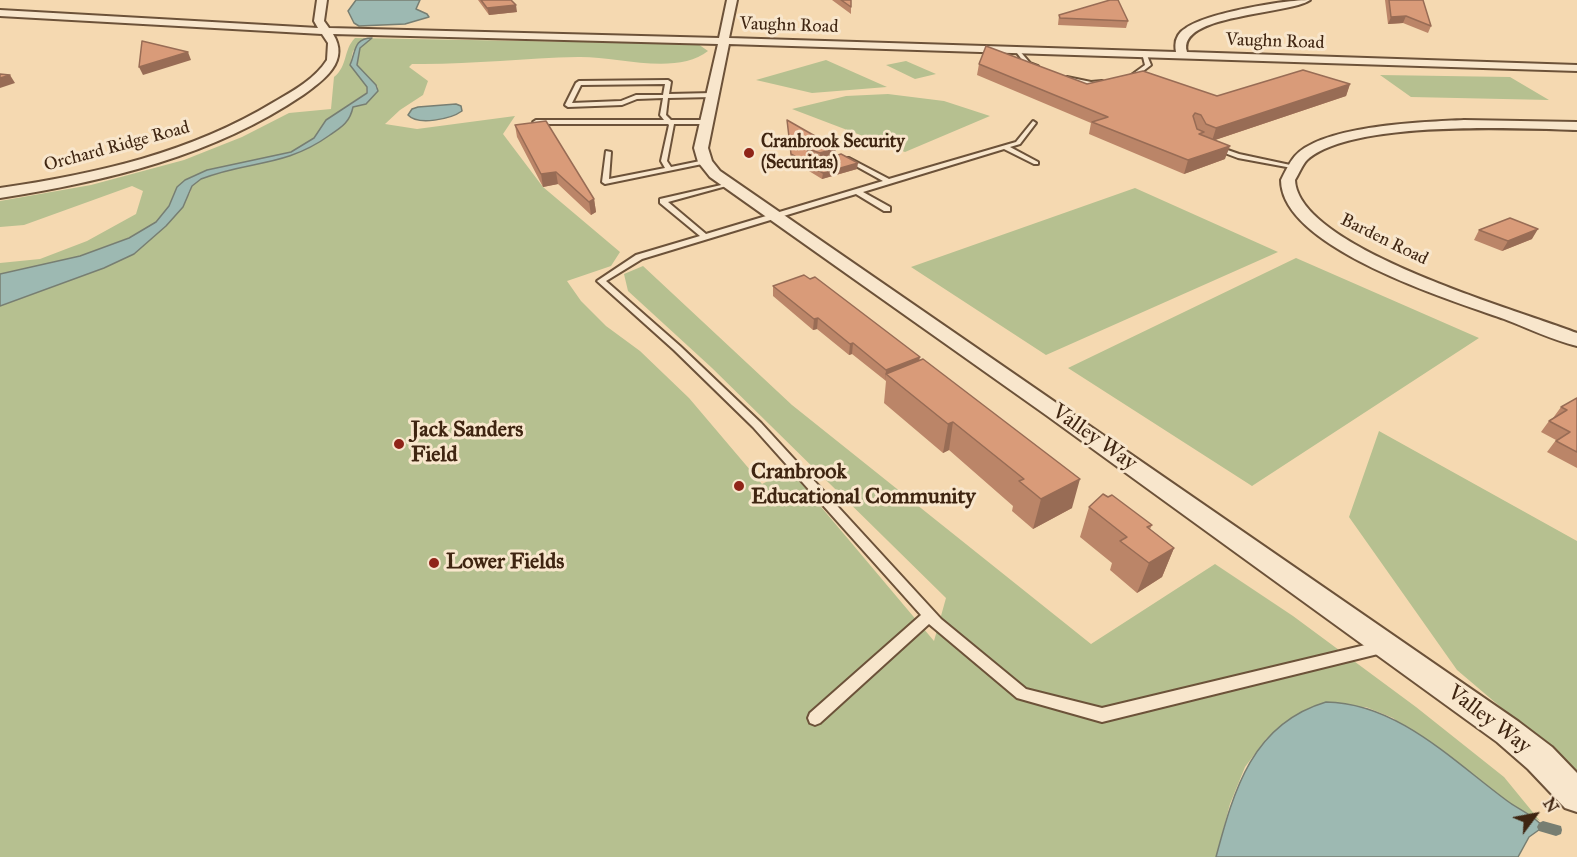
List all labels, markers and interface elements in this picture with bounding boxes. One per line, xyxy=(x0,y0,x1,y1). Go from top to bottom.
street label: Vaughn Road xyxy=(739,13,839,39)
street label: Vaughn Road xyxy=(1225,29,1325,55)
street label: Orchard Ridge Road xyxy=(42,117,192,177)
place label: Cranbrook Security (Securitas) xyxy=(761,132,905,174)
marker: Cranbrook Security (Securitas) xyxy=(742,146,756,160)
street label: Barden Road xyxy=(1337,210,1431,270)
street label: Valley Way xyxy=(1046,399,1142,477)
place label: Jack Sanders Field xyxy=(411,418,523,470)
marker: Jack Sanders Field xyxy=(392,437,406,451)
place label: Cranbrook Educational Community xyxy=(751,460,976,512)
marker: Cranbrook Educational Community xyxy=(732,479,746,493)
place label: Lower Fields xyxy=(446,550,564,576)
marker: Lower Fields xyxy=(427,556,441,570)
street label: Valley Way xyxy=(1442,680,1536,760)
north arrow xyxy=(1505,785,1565,845)
text: N xyxy=(1539,794,1562,816)

